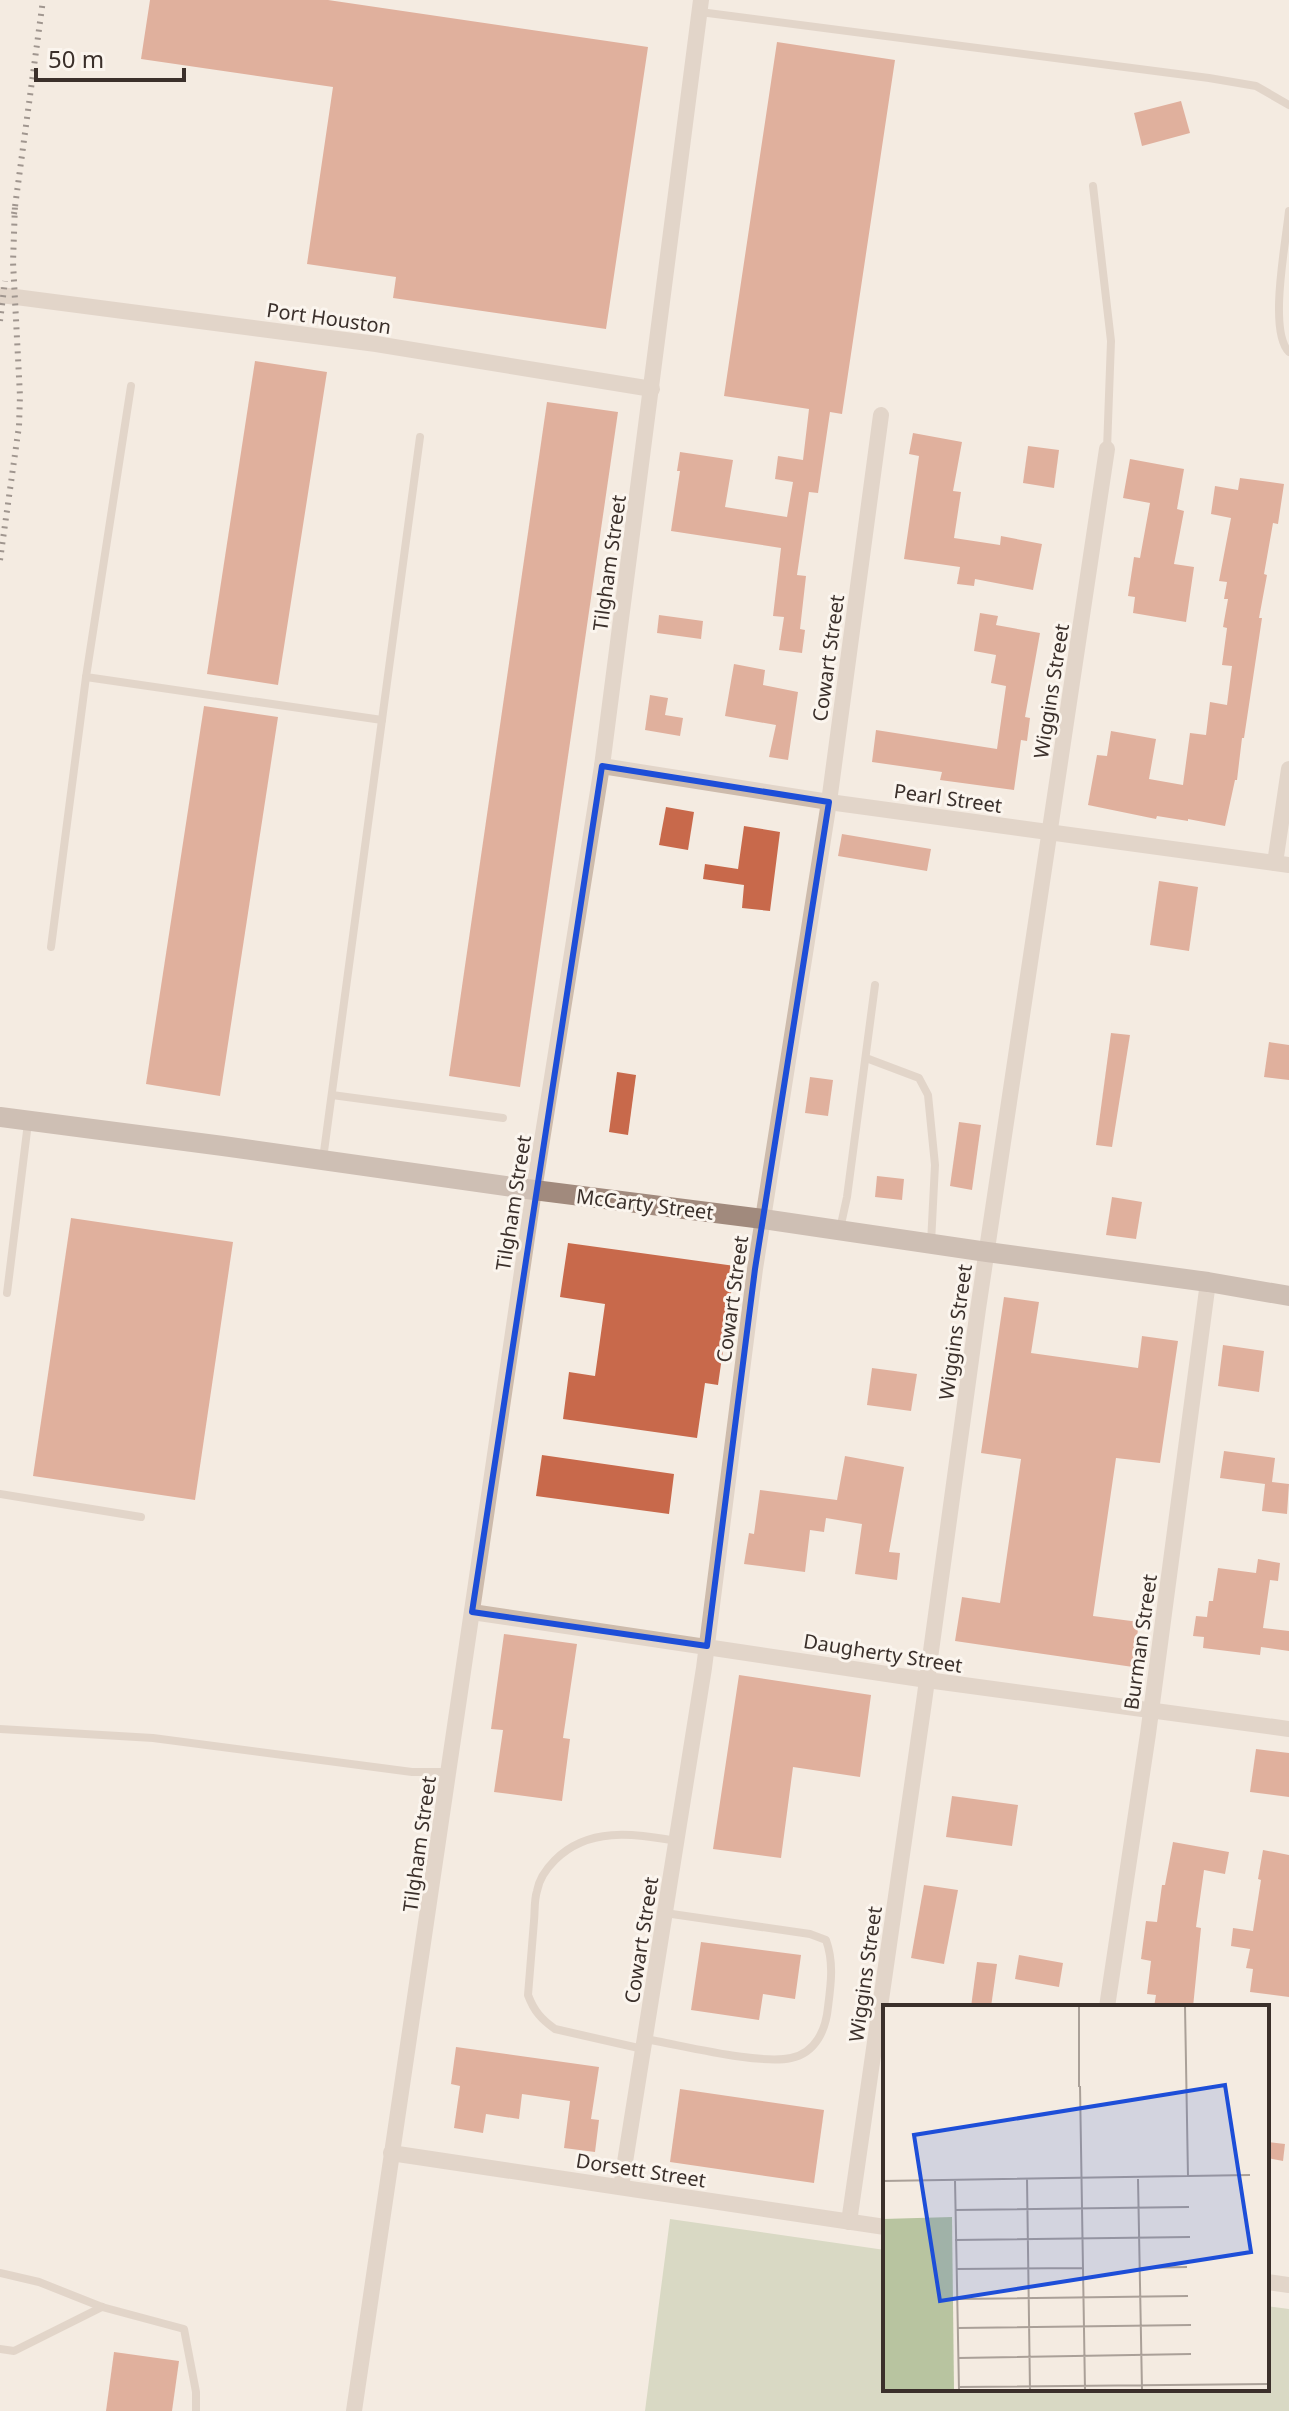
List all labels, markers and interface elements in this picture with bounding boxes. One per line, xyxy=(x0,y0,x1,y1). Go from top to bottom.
scale bar xyxy=(36,32,184,82)
text: 50 m xyxy=(48,42,104,75)
street label: Port Houston xyxy=(265,296,393,340)
street label: Tilgham Street xyxy=(586,493,632,633)
street label: Cowart Street xyxy=(806,593,850,723)
street label: Wiggins Street xyxy=(1027,621,1075,761)
street label: Pearl Street xyxy=(892,777,1004,819)
street label: Tilgham Street xyxy=(489,1133,537,1273)
street label: McCarty Street xyxy=(575,1182,715,1226)
street label: Cowart Street xyxy=(710,1234,754,1364)
street label: Wiggins Street xyxy=(932,1263,978,1401)
street label: Burman Street xyxy=(1117,1572,1163,1712)
street label: Daugherty Street xyxy=(801,1627,965,1679)
street label: Tilgham Street xyxy=(396,1774,442,1914)
street label: Cowart Street xyxy=(618,1875,664,2005)
street label: Wiggins Street xyxy=(842,1905,888,2043)
inset map xyxy=(883,2005,1269,2391)
street label: Dorsett Street xyxy=(574,2146,708,2194)

